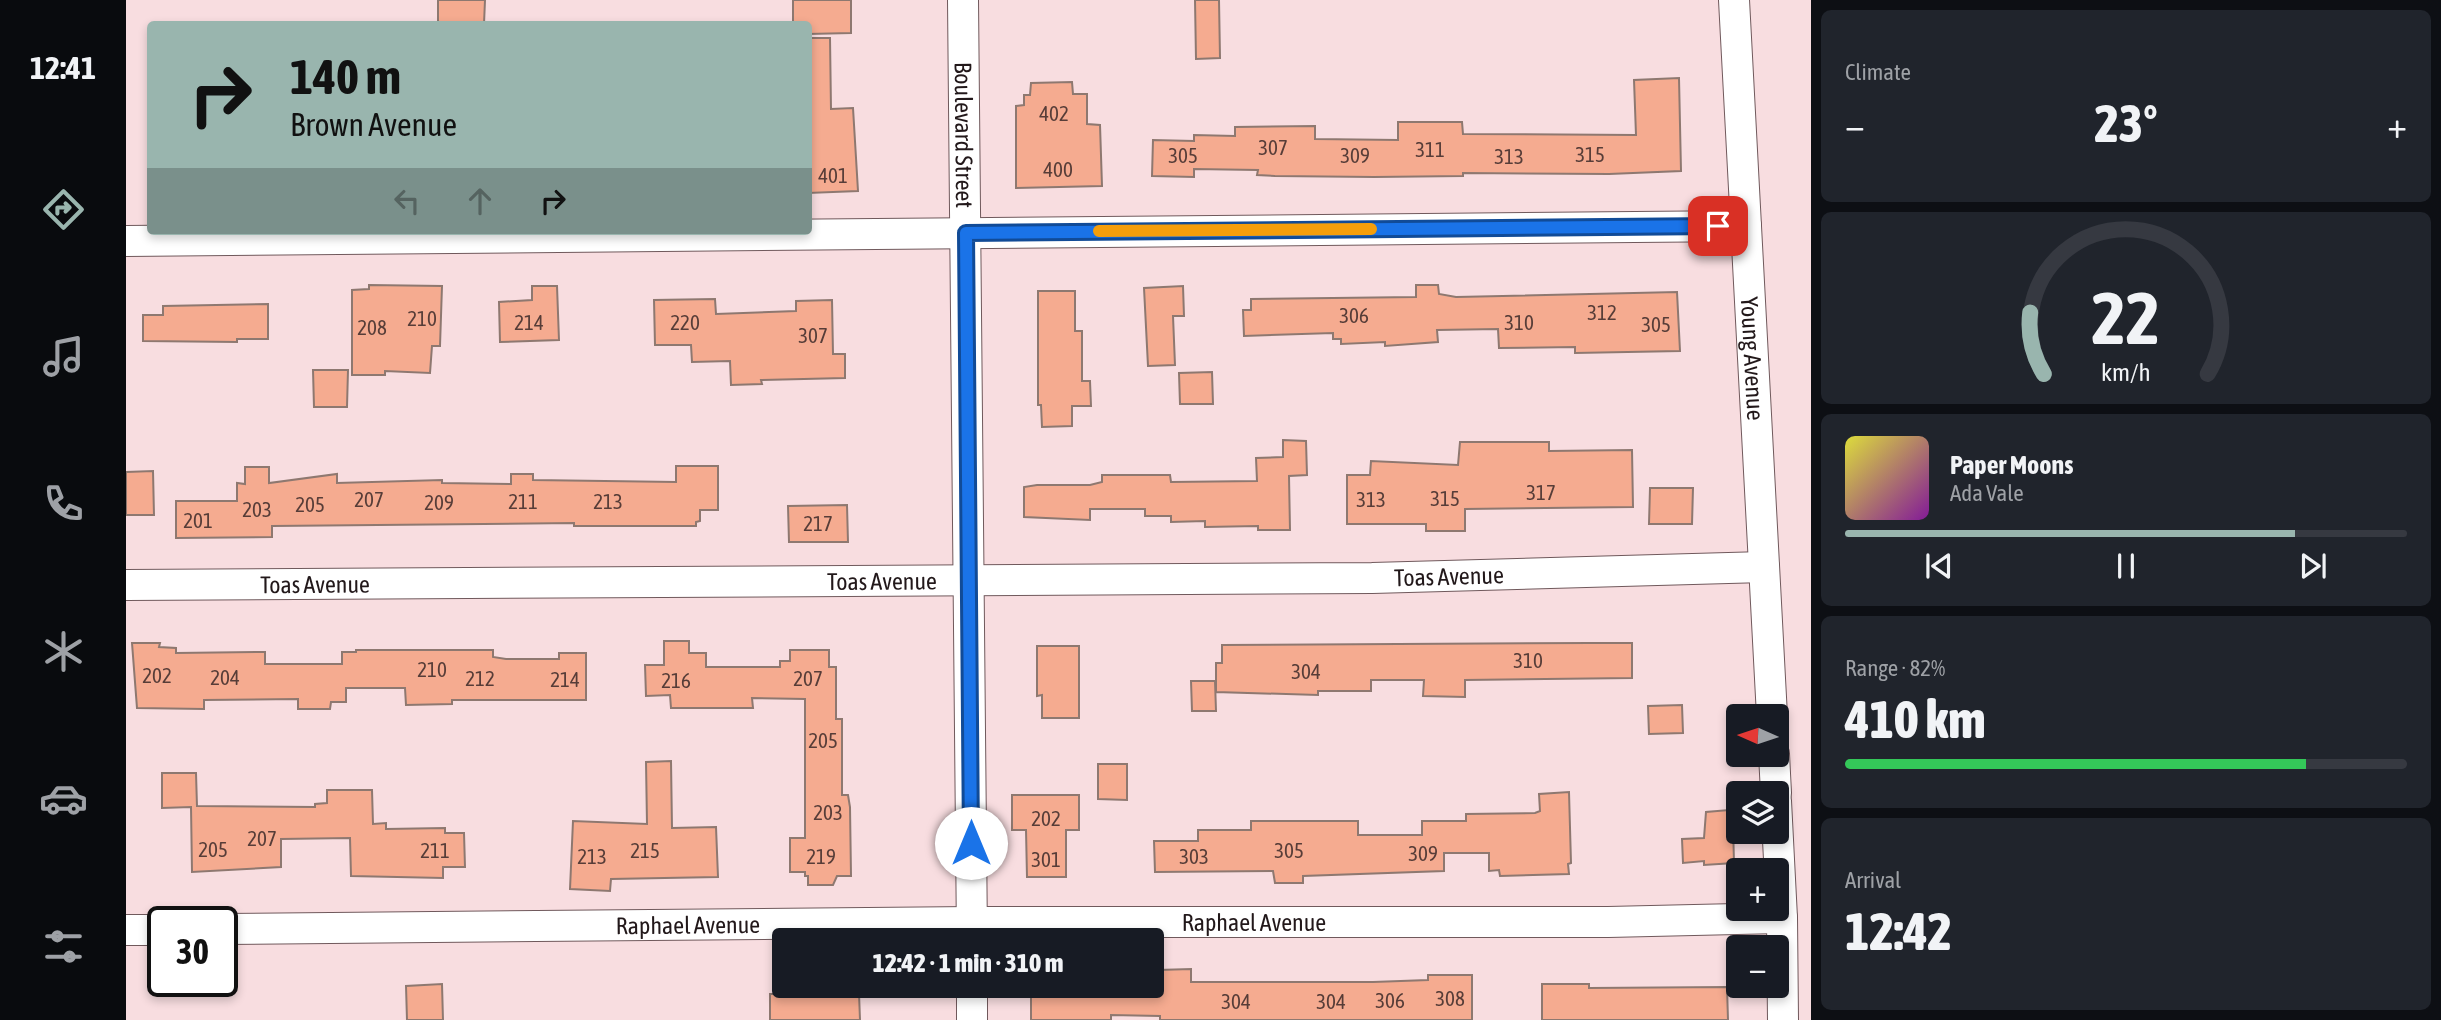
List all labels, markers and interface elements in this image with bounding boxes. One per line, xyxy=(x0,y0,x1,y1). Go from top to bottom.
text: 140 m xyxy=(290,48,401,104)
text: 12:41 xyxy=(30,49,96,86)
icon: right xyxy=(175,49,266,140)
text: Climate xyxy=(1845,59,1911,85)
street label: Boulevard Street xyxy=(950,62,978,208)
text: 23° xyxy=(2094,93,2158,153)
house number: 402 xyxy=(1039,101,1069,125)
text: − xyxy=(1845,103,1865,146)
text: + xyxy=(2387,103,2407,146)
text: Brown Avenue xyxy=(290,106,457,143)
house number: 307 xyxy=(1258,135,1288,159)
house number: 311 xyxy=(1415,137,1445,161)
house number: 315 xyxy=(1575,142,1605,166)
house number: 305 xyxy=(1168,143,1198,167)
house number: 309 xyxy=(1340,143,1370,167)
house number: 313 xyxy=(1494,144,1524,168)
house number: 400 xyxy=(1043,157,1073,181)
house number: 401 xyxy=(818,163,848,187)
icon: left xyxy=(388,182,426,220)
icon: ahead xyxy=(461,182,499,220)
icon: right xyxy=(534,182,572,220)
icon: directions xyxy=(39,185,88,234)
pin xyxy=(1688,196,1748,256)
icon: arrive xyxy=(1699,207,1737,245)
text: 22 xyxy=(2092,276,2160,359)
street label: Young Avenue xyxy=(1736,296,1770,421)
house number: 312 xyxy=(1587,300,1617,324)
house number: 306 xyxy=(1339,303,1369,327)
house number: 210 xyxy=(407,306,437,330)
house number: 214 xyxy=(514,310,544,334)
house number: 220 xyxy=(670,310,700,334)
house number: 310 xyxy=(1504,310,1534,334)
house number: 305 xyxy=(1641,312,1671,336)
house number: 208 xyxy=(357,315,387,339)
house number: 307 xyxy=(798,323,828,347)
icon: music xyxy=(39,332,88,381)
text: km/h xyxy=(2101,358,2151,386)
text: Paper Moons xyxy=(1950,450,2073,480)
icon: phone xyxy=(39,479,88,528)
house number: 317 xyxy=(1526,480,1556,504)
text: Ada Vale xyxy=(1950,480,2024,506)
house number: 315 xyxy=(1430,486,1460,510)
house number: 207 xyxy=(354,487,384,511)
house number: 313 xyxy=(1356,487,1386,511)
house number: 211 xyxy=(508,489,538,513)
house number: 213 xyxy=(593,489,623,513)
house number: 209 xyxy=(424,490,454,514)
house number: 205 xyxy=(295,492,325,516)
house number: 203 xyxy=(242,497,272,521)
house number: 201 xyxy=(183,508,213,532)
house number: 217 xyxy=(803,511,833,535)
icon: previous xyxy=(1920,547,1958,585)
icon: pause xyxy=(2107,547,2145,585)
icon: next xyxy=(2294,547,2332,585)
street label: Toas Avenue xyxy=(1394,561,1504,591)
street label: Toas Avenue xyxy=(827,567,937,595)
street label: Toas Avenue xyxy=(260,570,370,598)
icon: climate xyxy=(39,627,88,676)
house number: 310 xyxy=(1513,648,1543,672)
text: Range · 82% xyxy=(1845,655,1945,681)
house number: 210 xyxy=(417,657,447,681)
house number: 304 xyxy=(1291,659,1321,683)
house number: 202 xyxy=(142,663,172,687)
house number: 204 xyxy=(210,665,240,689)
house number: 212 xyxy=(465,666,495,690)
house number: 207 xyxy=(793,666,823,690)
house number: 214 xyxy=(550,667,580,691)
house number: 216 xyxy=(661,668,691,692)
text: 410 km xyxy=(1845,689,1986,749)
north arrow xyxy=(1726,704,1788,766)
map controls xyxy=(1726,704,1789,998)
house number: 205 xyxy=(808,728,838,752)
icon: car xyxy=(39,774,88,823)
button: layers xyxy=(1726,781,1789,844)
house number: 203 xyxy=(813,800,843,824)
position arrow xyxy=(934,806,1008,880)
house number: 202 xyxy=(1031,806,1061,830)
house number: 207 xyxy=(247,826,277,850)
house number: 205 xyxy=(198,837,228,861)
house number: 211 xyxy=(420,838,450,862)
house number: 215 xyxy=(630,838,660,862)
house number: 305 xyxy=(1274,838,1304,862)
house number: 309 xyxy=(1408,841,1438,865)
house number: 213 xyxy=(577,844,607,868)
house number: 219 xyxy=(806,844,836,868)
house number: 303 xyxy=(1179,844,1209,868)
house number: 301 xyxy=(1031,847,1061,871)
button: + xyxy=(1726,858,1789,921)
text: Arrival xyxy=(1845,867,1901,893)
text: 12:42 xyxy=(1845,901,1952,961)
speed limit sign: 30 xyxy=(147,906,238,997)
street label: Raphael Avenue xyxy=(1182,909,1326,936)
street label: Raphael Avenue xyxy=(616,910,760,939)
icon: filters xyxy=(39,922,88,971)
button: − xyxy=(1726,935,1789,998)
text: 12:42 · 1 min · 310 m xyxy=(873,948,1063,978)
house number: 308 xyxy=(1435,986,1465,1010)
house number: 306 xyxy=(1375,988,1405,1012)
house number: 304 xyxy=(1221,989,1251,1013)
house number: 304 xyxy=(1316,989,1346,1013)

